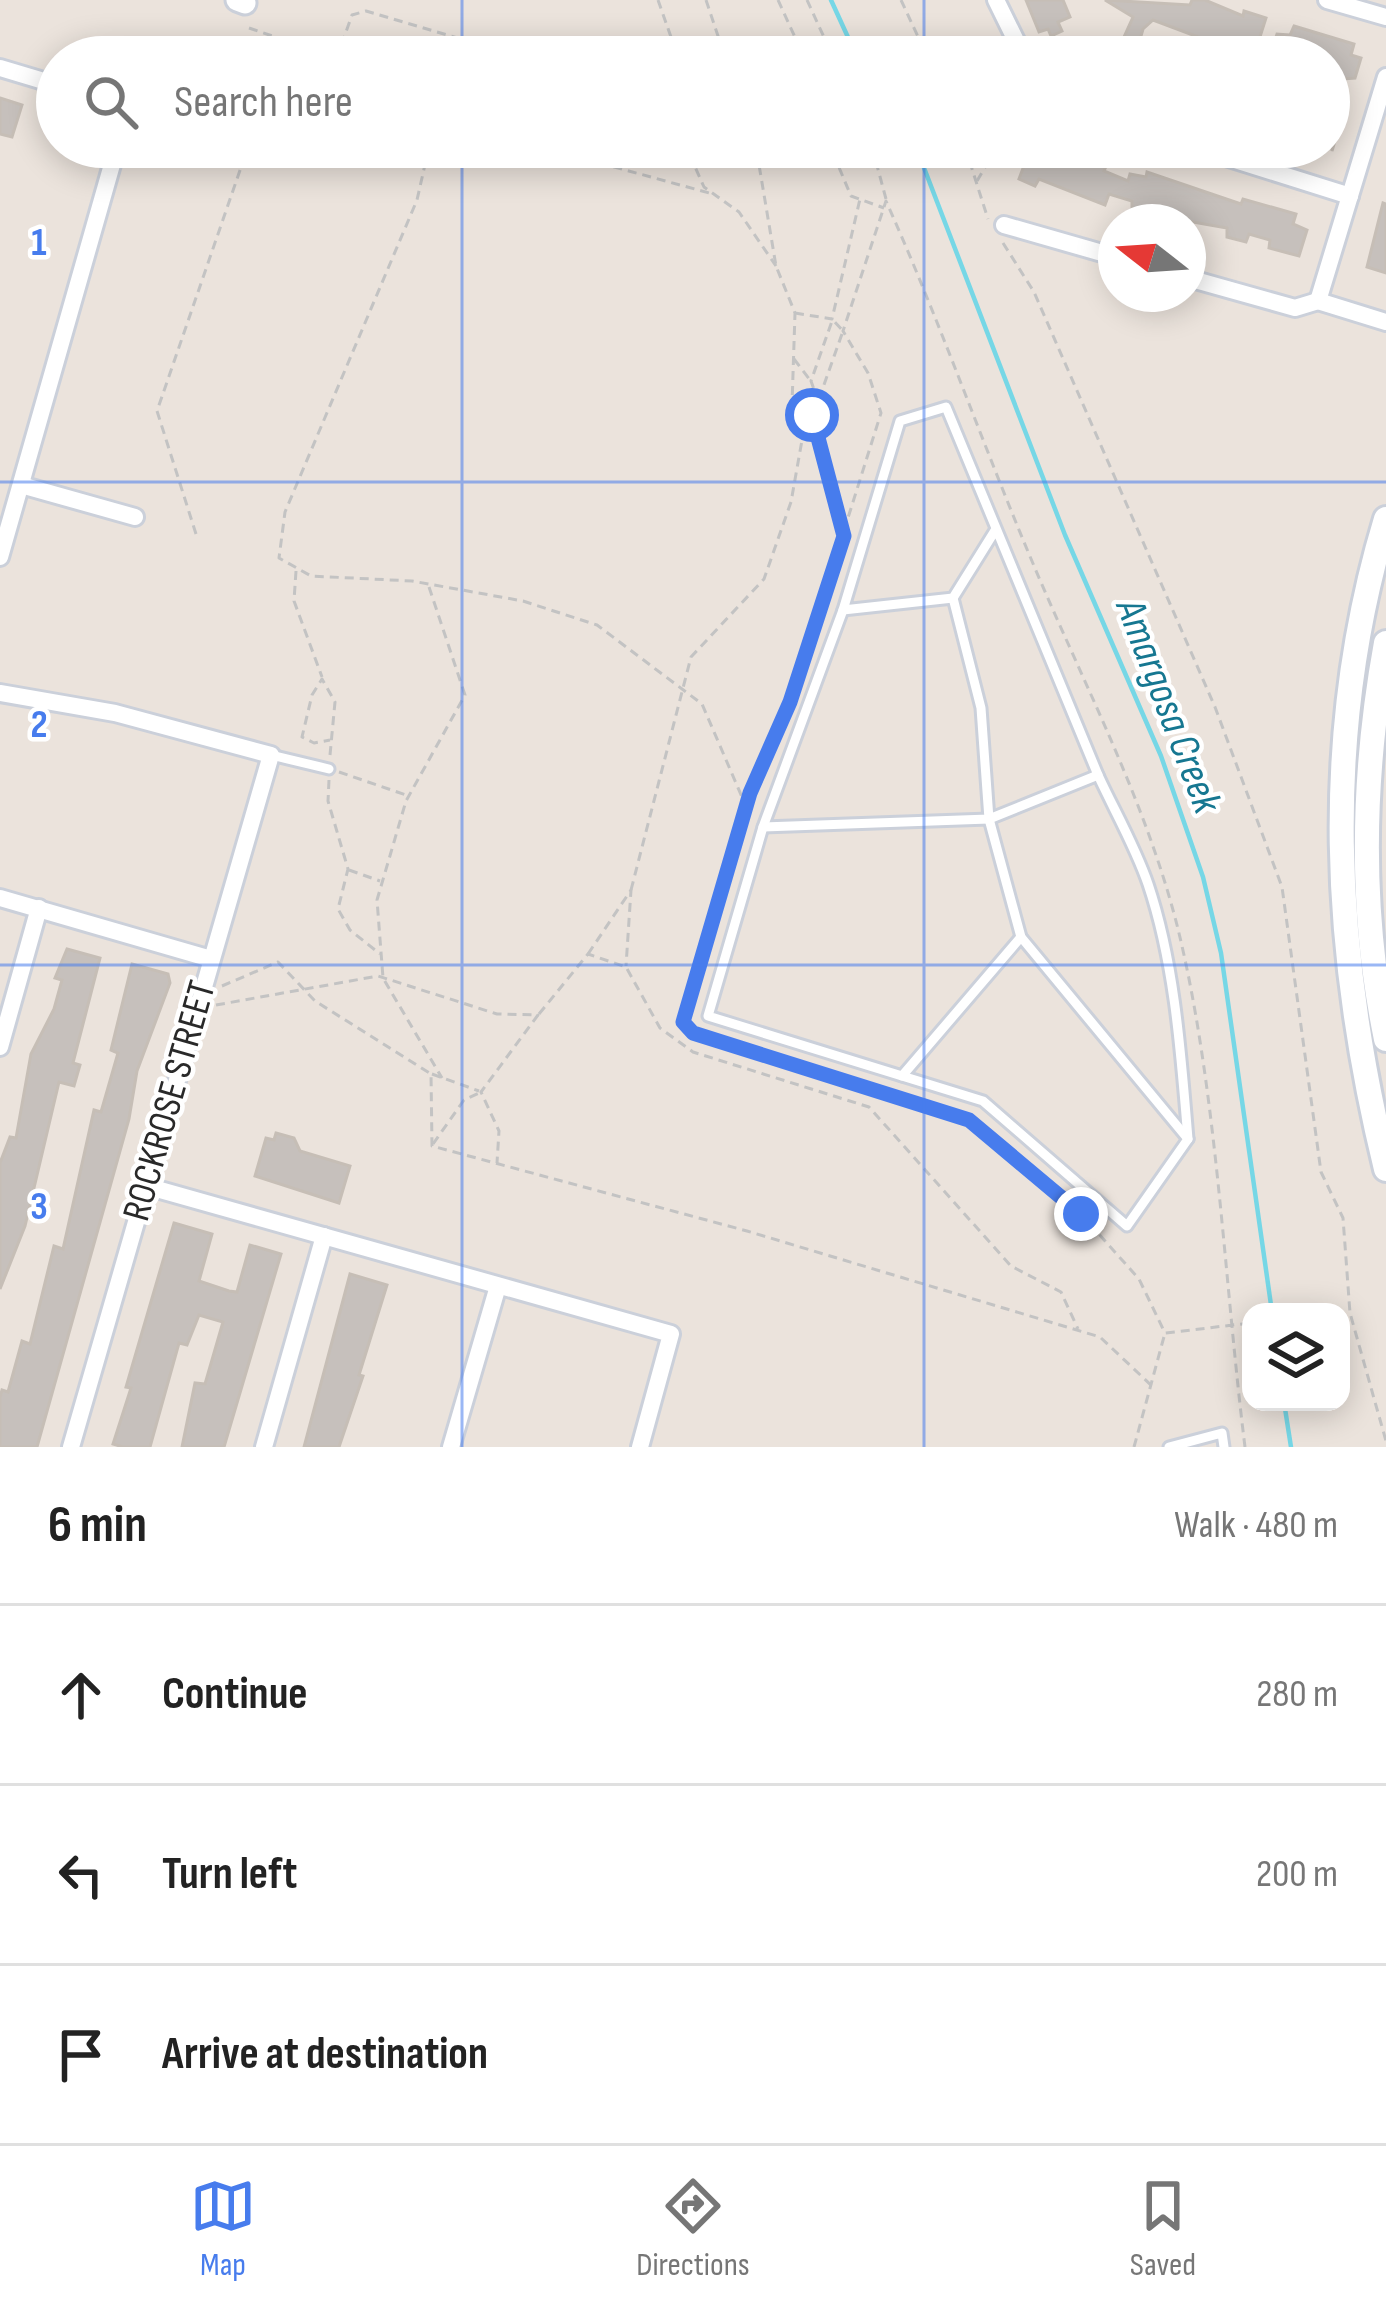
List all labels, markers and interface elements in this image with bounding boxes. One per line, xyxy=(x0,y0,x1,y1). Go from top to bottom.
search box xyxy=(36,36,1350,168)
icon: search xyxy=(78,69,144,135)
text: Search here xyxy=(174,75,353,130)
north arrow xyxy=(1098,204,1206,312)
text: 1 xyxy=(31,220,47,267)
route start xyxy=(785,388,839,442)
water label: Amargosa Creek xyxy=(1103,590,1233,821)
text: 2 xyxy=(30,702,48,749)
street label: ROCKROSE STREET xyxy=(113,976,227,1226)
text: 3 xyxy=(30,1184,48,1231)
route end xyxy=(1054,1187,1108,1241)
map controls xyxy=(1242,1303,1350,1411)
button: layers xyxy=(1242,1303,1350,1411)
text: 6 min xyxy=(48,1495,147,1556)
text: Walk · 480 m xyxy=(1174,1502,1338,1549)
icon: ahead xyxy=(48,1662,114,1728)
text: Continue xyxy=(162,1667,308,1722)
text: 280 m xyxy=(1256,1671,1338,1718)
icon: left xyxy=(48,1842,114,1908)
text: Turn left xyxy=(162,1847,297,1902)
text: 200 m xyxy=(1256,1851,1338,1898)
icon: arrive xyxy=(48,2022,114,2088)
text: Arrive at destination xyxy=(162,2027,488,2082)
tab: Map xyxy=(190,2173,256,2285)
tab: Directions xyxy=(636,2173,750,2285)
tab: Saved xyxy=(1130,2173,1196,2285)

